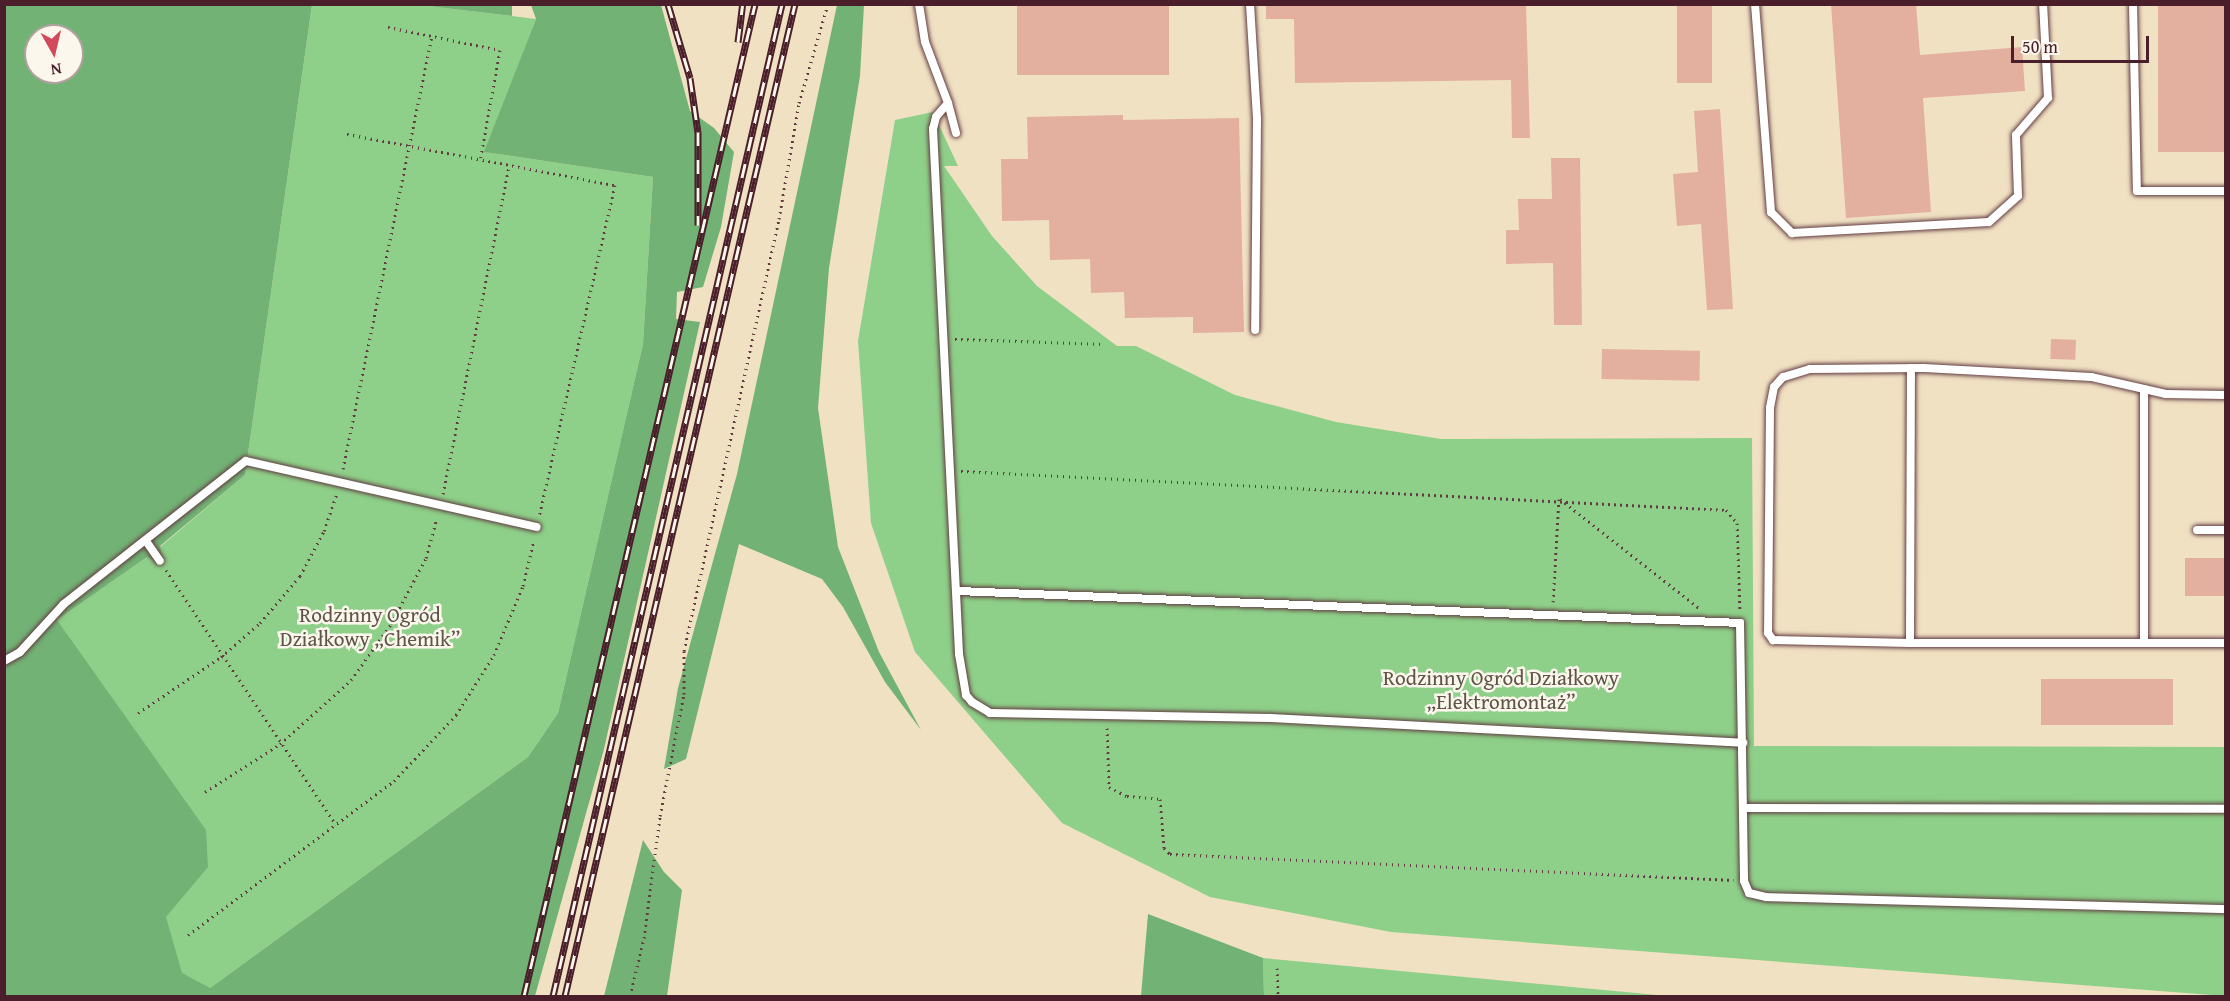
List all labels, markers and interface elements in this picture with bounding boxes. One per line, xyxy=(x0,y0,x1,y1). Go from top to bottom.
north arrow xyxy=(24,24,84,84)
scale bar xyxy=(2014,24,2152,62)
text: 50 m xyxy=(2022,33,2058,60)
text: N xyxy=(49,57,63,82)
park label: Rodzinny Ogród Działkowy „Chemik” xyxy=(280,602,460,652)
park label: Rodzinny Ogród Działkowy „Elektromontaż” xyxy=(1383,665,1619,715)

